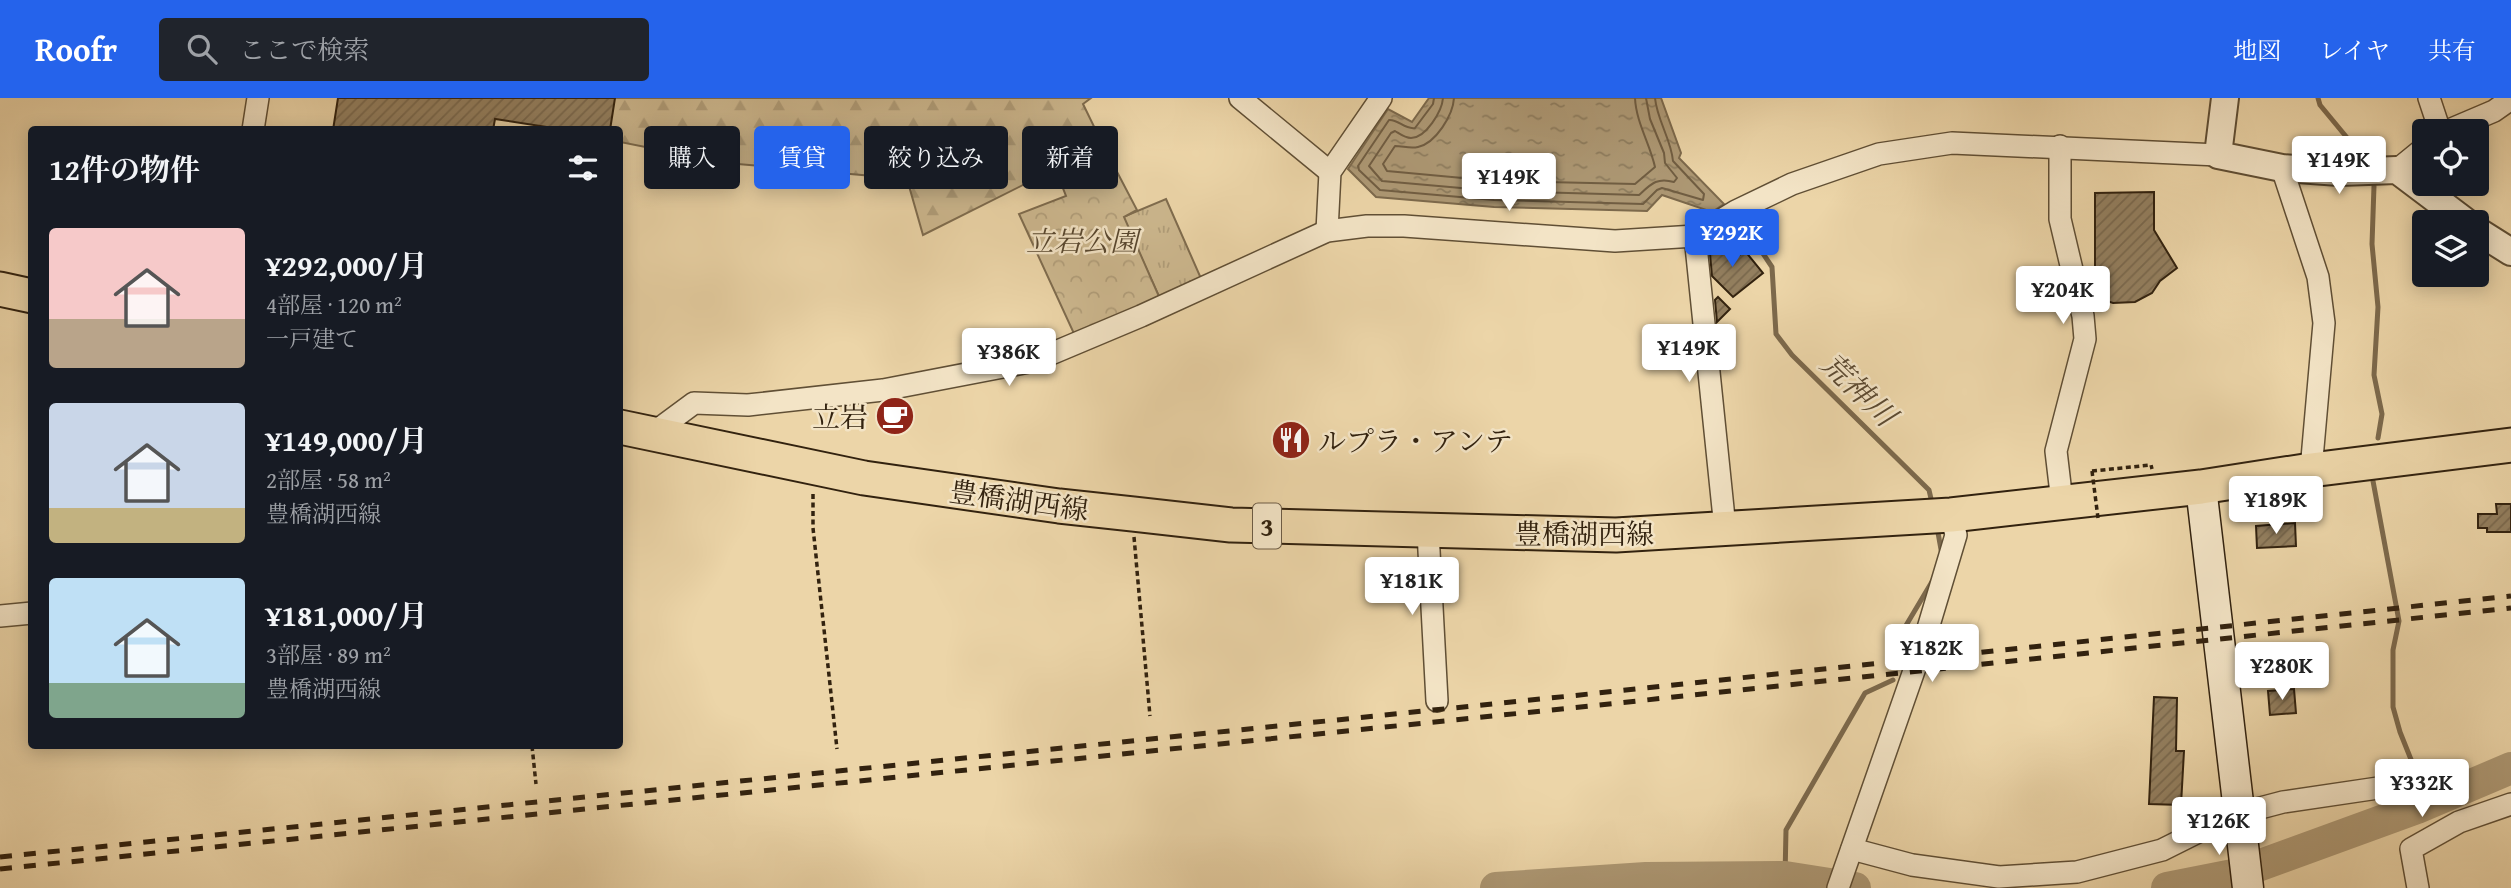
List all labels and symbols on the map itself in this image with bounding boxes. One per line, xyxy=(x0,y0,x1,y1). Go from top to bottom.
pin: ¥149K xyxy=(2290,136,2388,196)
pin: ¥149K xyxy=(1460,153,1558,213)
pin: ¥292K xyxy=(1683,209,1781,269)
park label: 立岩公園 xyxy=(1026,220,1142,261)
pin: ¥204K xyxy=(2014,266,2112,326)
pin: ¥149K xyxy=(1640,324,1738,384)
pin: ¥386K xyxy=(960,328,1058,388)
water label: 荒神川 xyxy=(1811,342,1909,438)
cafe icon: 立岩 xyxy=(874,395,916,437)
place label: 立岩 xyxy=(812,396,868,437)
restaurant icon: ルプラ・アンテ xyxy=(1270,419,1312,461)
place label: ルプラ・アンテ xyxy=(1318,420,1513,461)
street label: 豊橋湖西線 xyxy=(947,470,1091,530)
pin: ¥189K xyxy=(2227,476,2325,536)
road number: 3 xyxy=(1253,504,1281,548)
street label: 豊橋湖西線 xyxy=(1514,513,1654,554)
pin: ¥181K xyxy=(1363,558,1461,617)
pin: ¥182K xyxy=(1883,624,1981,684)
pin: ¥280K xyxy=(2233,642,2331,702)
pin: ¥332K xyxy=(2373,760,2471,819)
pin: ¥126K xyxy=(2170,798,2268,857)

